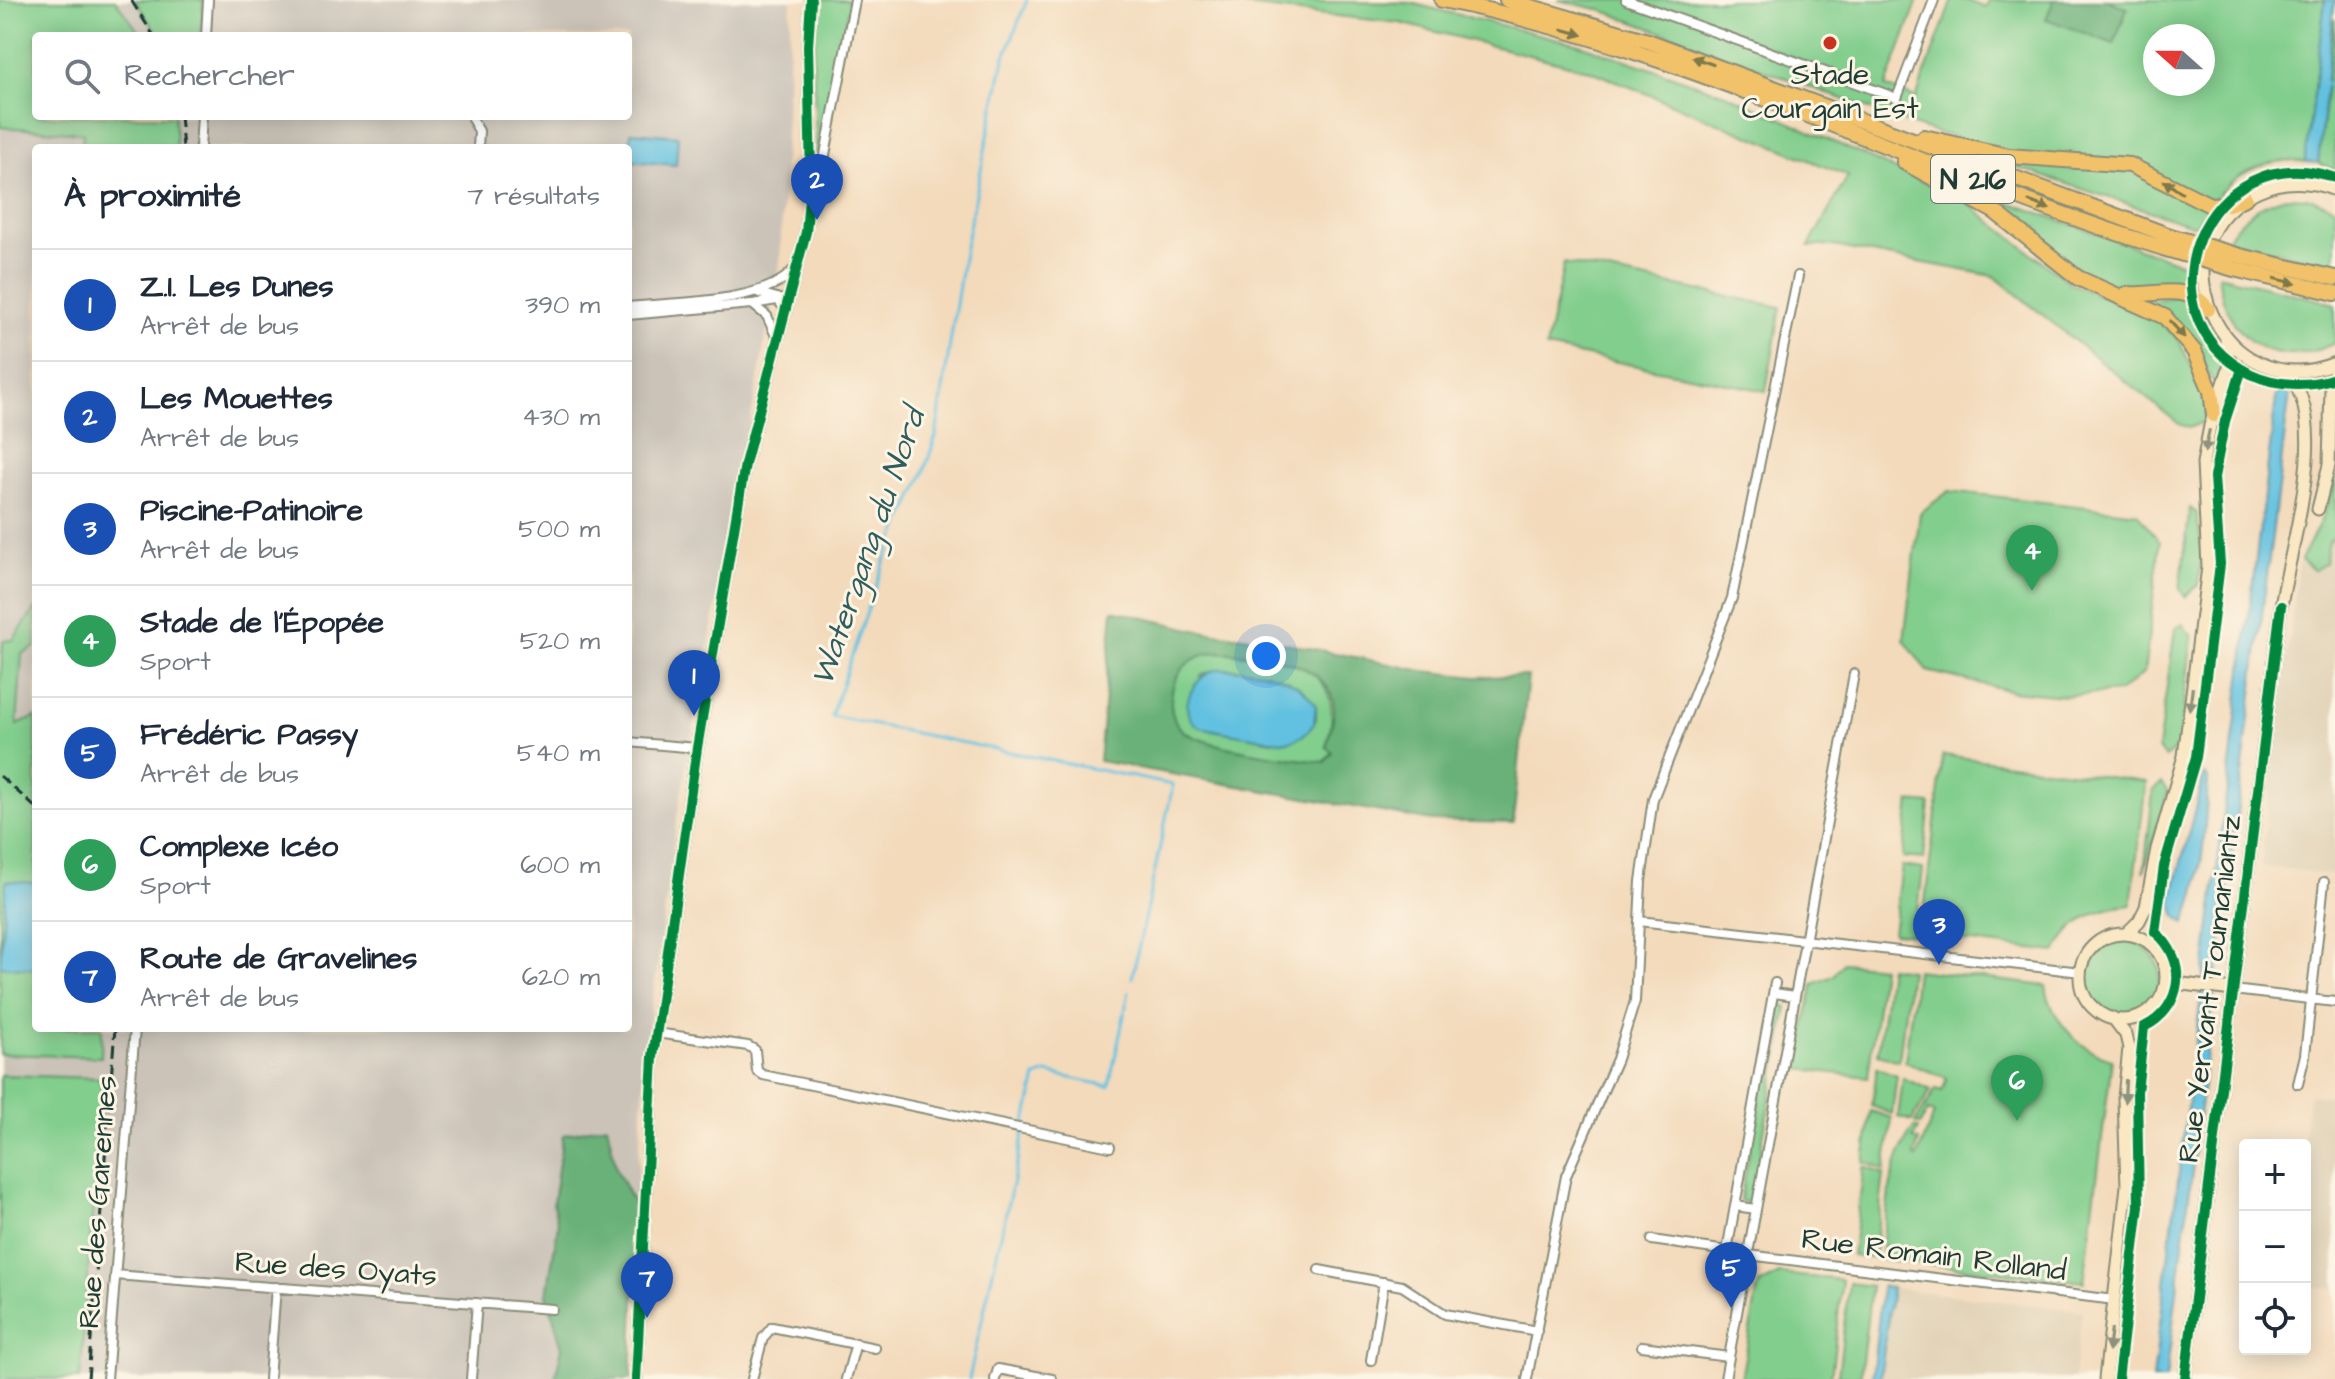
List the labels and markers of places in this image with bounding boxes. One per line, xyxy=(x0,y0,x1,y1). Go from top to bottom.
marker: Stade Courgain Est xyxy=(1821,34,1839,52)
place label: Stade Courgain Est xyxy=(1741,54,1919,131)
pin: 2 xyxy=(791,154,843,220)
pin: 4 xyxy=(2006,525,2058,591)
pin: 1 xyxy=(668,650,720,716)
pin: 3 xyxy=(1913,899,1965,965)
pin: 6 xyxy=(1991,1055,2043,1121)
pin: 5 xyxy=(1705,1242,1757,1308)
pin: 7 xyxy=(621,1252,673,1318)

